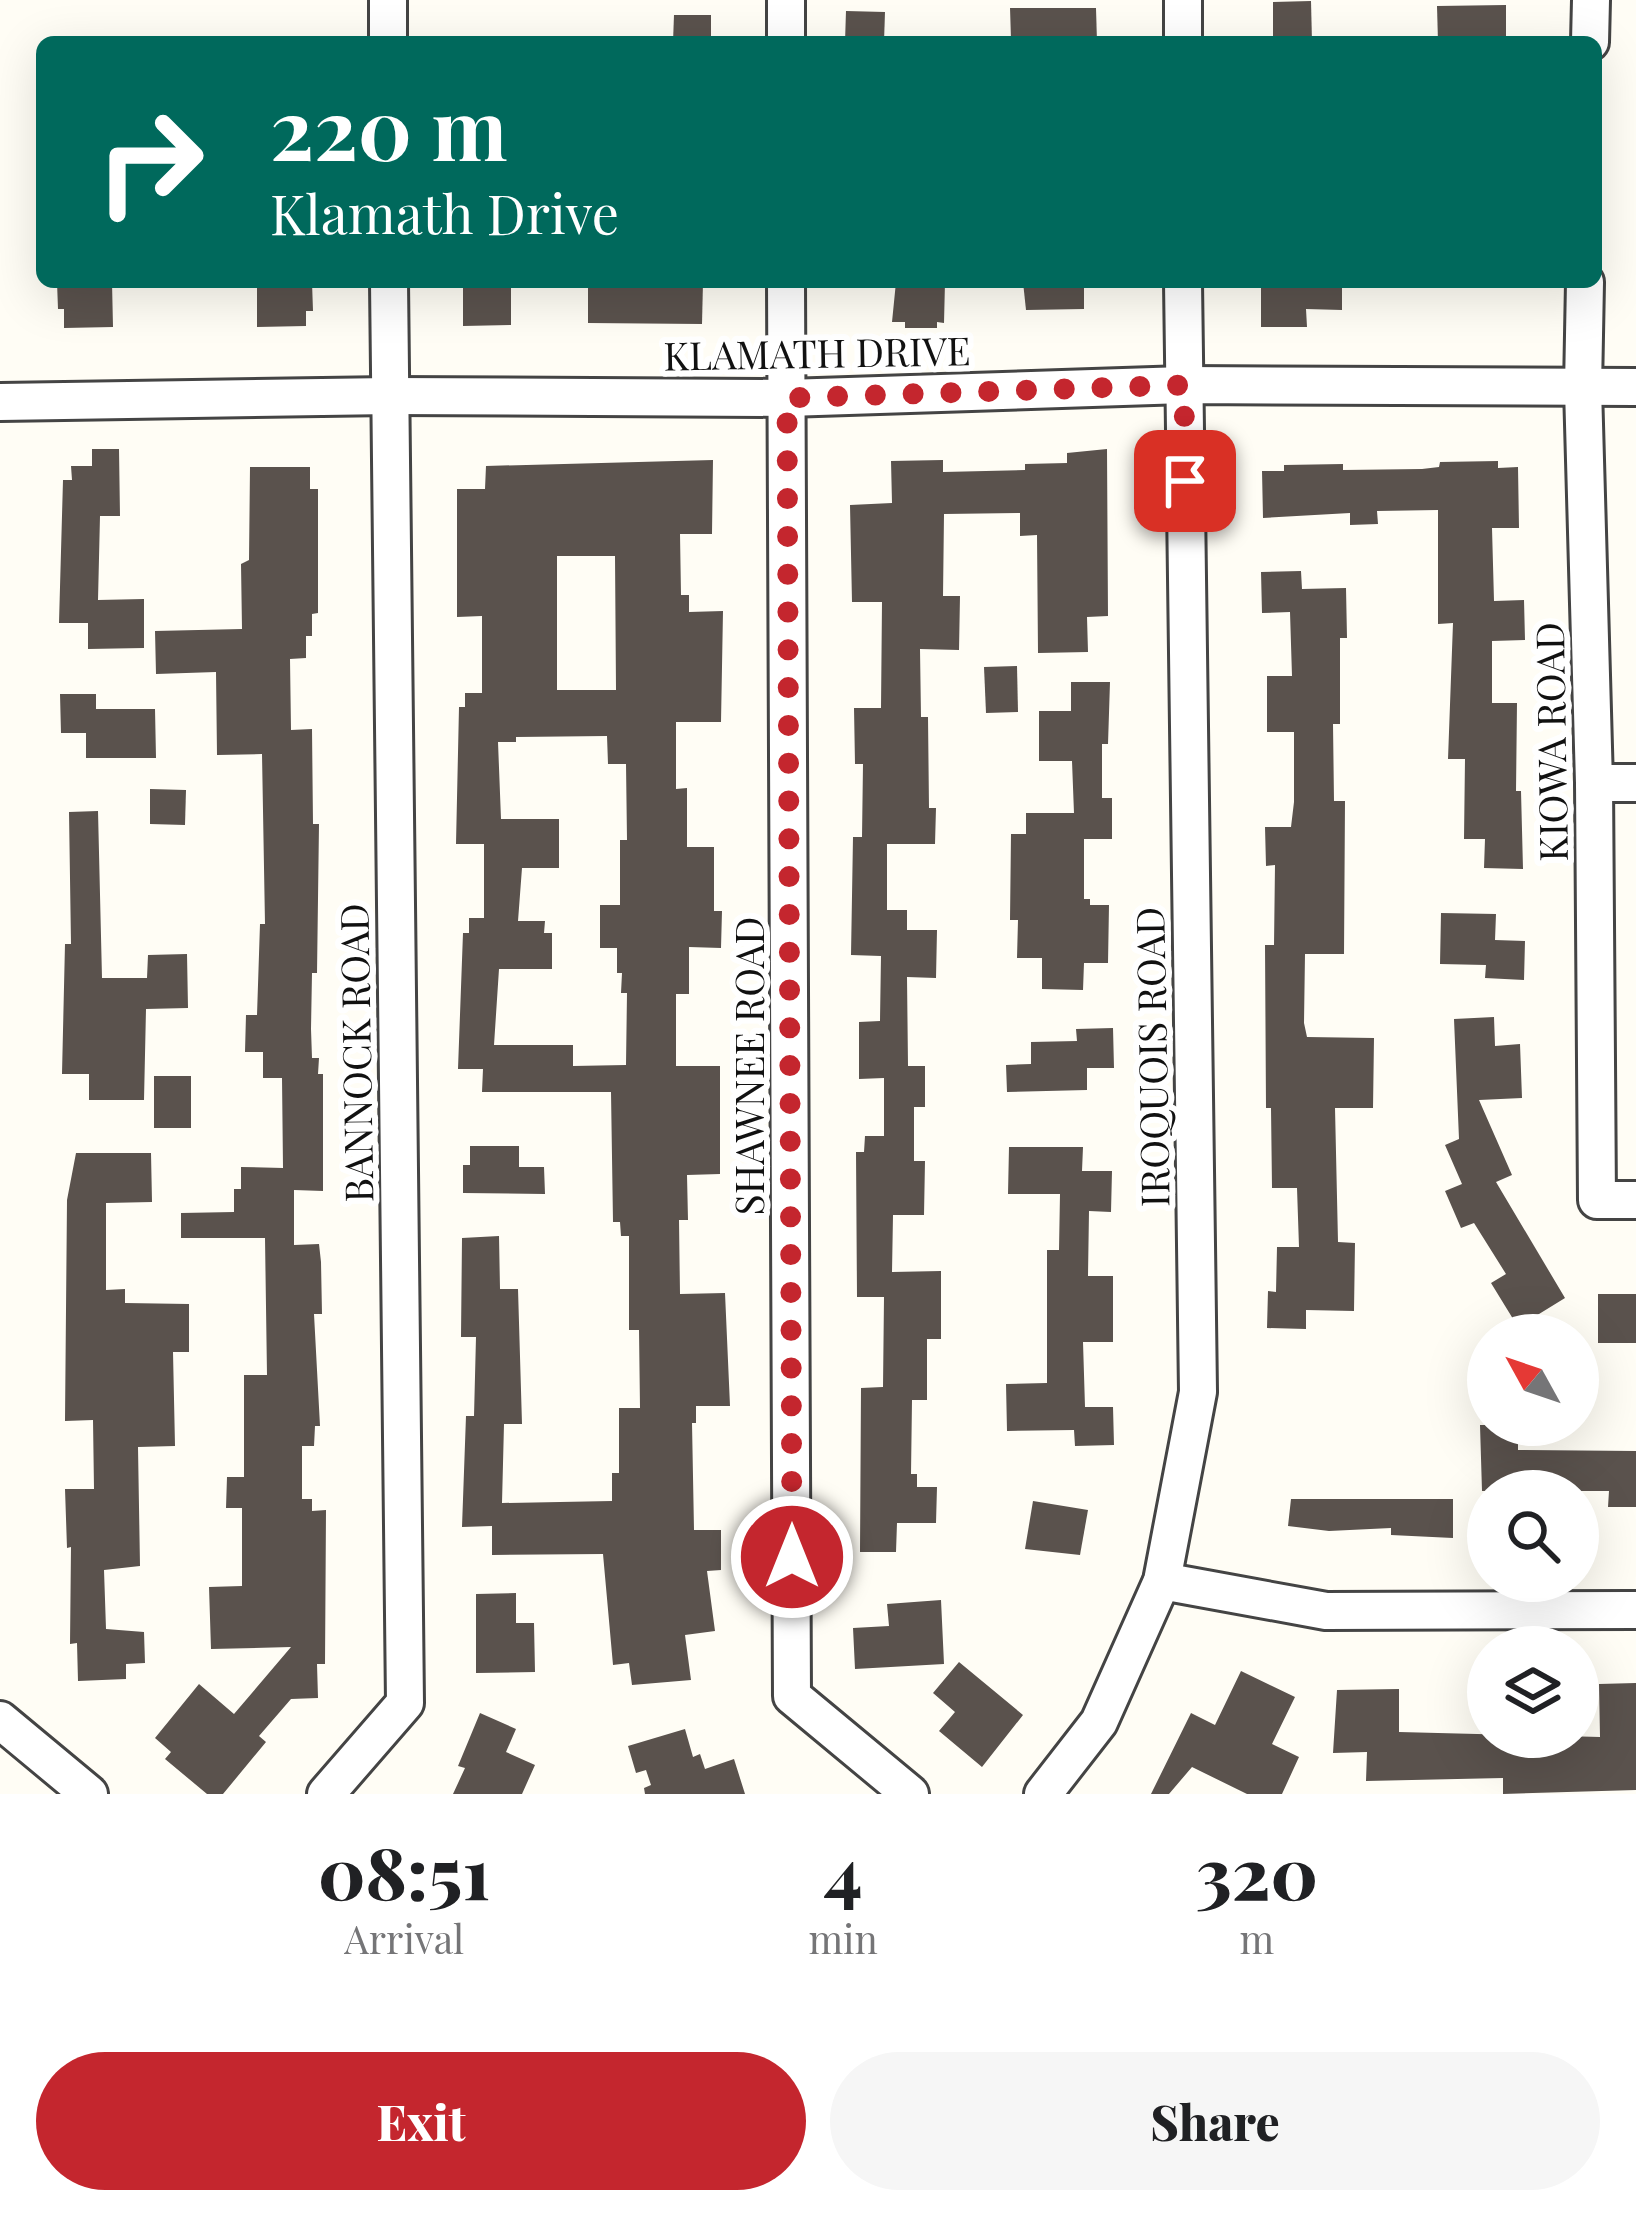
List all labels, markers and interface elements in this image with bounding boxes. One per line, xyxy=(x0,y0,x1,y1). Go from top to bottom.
text: 220 m xyxy=(270,70,508,182)
icon: right xyxy=(72,84,228,240)
text: Klamath Drive xyxy=(270,177,619,249)
street label: KLAMATH DRIVE xyxy=(663,323,971,381)
pin xyxy=(1134,430,1236,532)
icon: arrive xyxy=(1152,448,1218,514)
street label: KIOWA ROAD xyxy=(1522,622,1578,862)
street label: BANNOCK ROAD xyxy=(326,903,384,1203)
street label: IROQUOIS ROAD xyxy=(1122,906,1180,1208)
street label: SHAWNEE ROAD xyxy=(722,917,774,1215)
north arrow xyxy=(1467,1314,1599,1446)
map controls xyxy=(1467,1314,1599,1758)
button: search xyxy=(1467,1470,1599,1602)
position arrow xyxy=(729,1494,855,1620)
button: layers xyxy=(1467,1626,1599,1758)
text: 08:51 xyxy=(318,1822,490,1918)
text: 4 xyxy=(824,1822,862,1918)
text: 320 xyxy=(1196,1822,1318,1918)
text: Arrival xyxy=(344,1912,464,1964)
text: min xyxy=(808,1912,878,1964)
text: m xyxy=(1240,1912,1274,1964)
button: Exit xyxy=(36,2052,806,2190)
button: Share xyxy=(830,2052,1600,2190)

